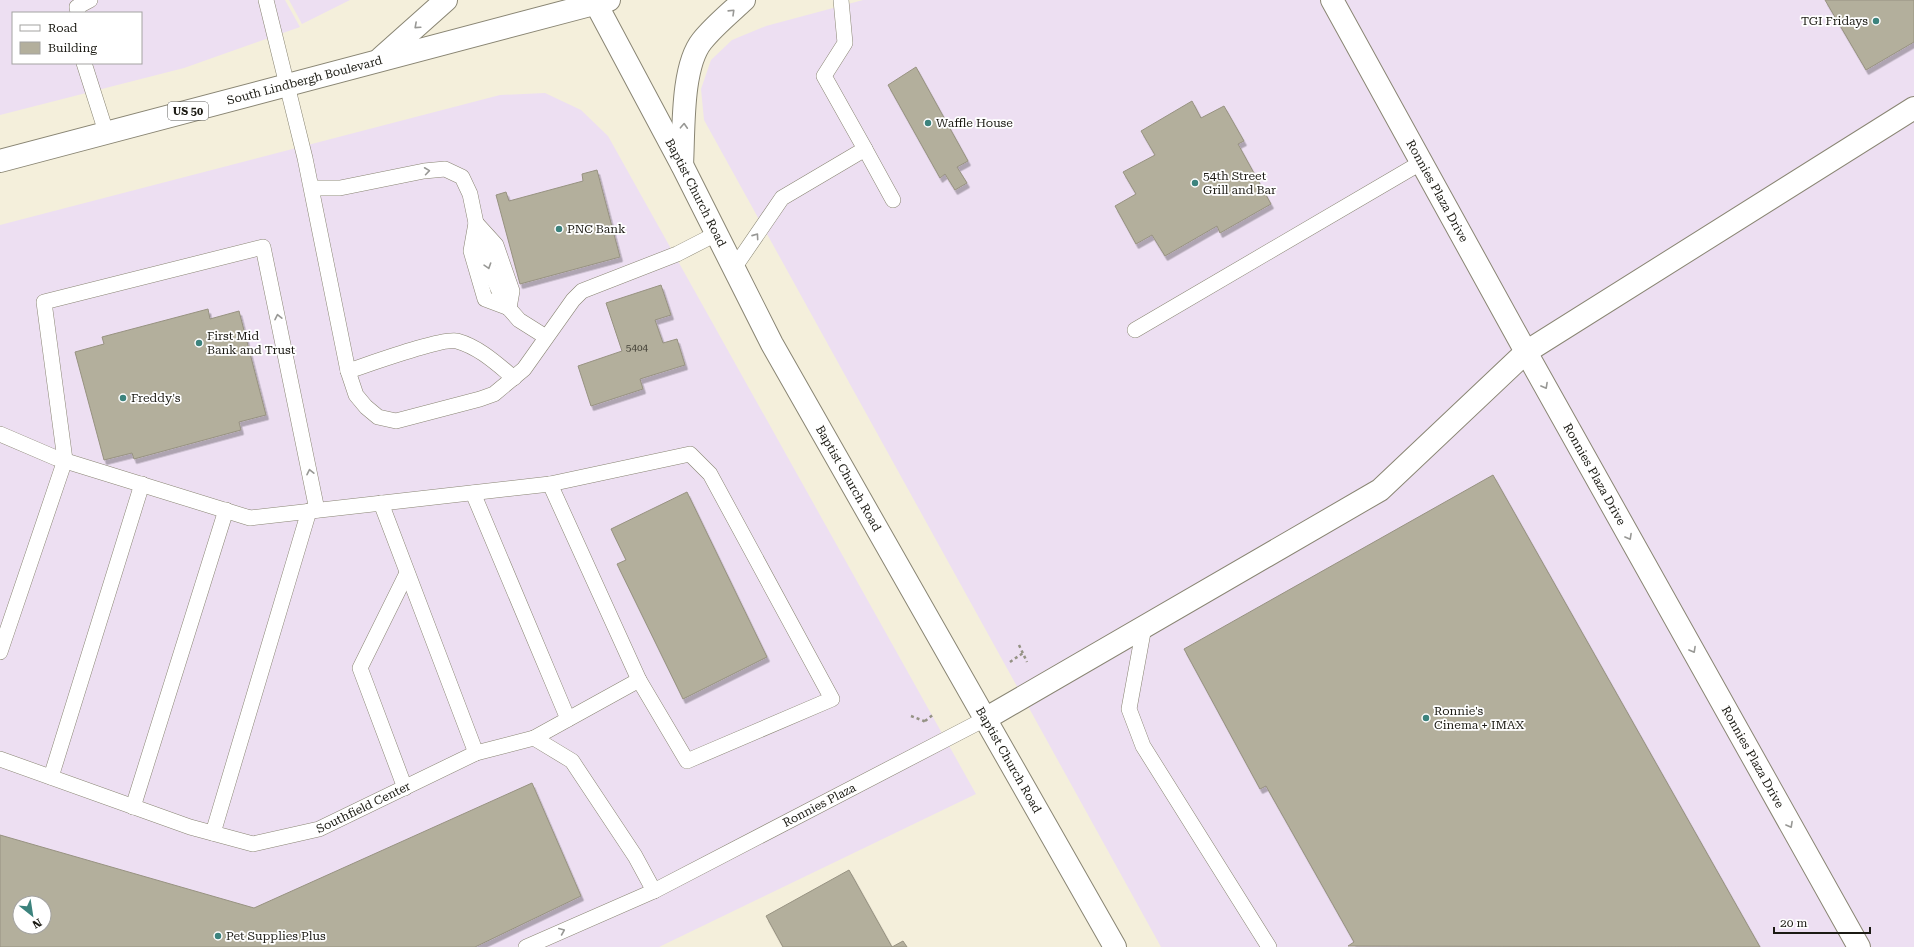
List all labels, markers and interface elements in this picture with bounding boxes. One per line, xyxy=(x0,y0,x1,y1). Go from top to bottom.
one-way arrow xyxy=(727,9,735,17)
legend xyxy=(12,12,142,64)
place label: TGI Fridays xyxy=(1801,14,1868,28)
marker: TGI Fridays xyxy=(1871,16,1881,26)
text: Road xyxy=(48,21,78,35)
one-way arrow xyxy=(414,21,422,29)
text: Building xyxy=(48,41,97,55)
street label: South Lindbergh Boulevard xyxy=(225,53,384,108)
road number: US 50 xyxy=(168,102,208,120)
place label: Waffle House xyxy=(936,116,1013,130)
marker: Waffle House xyxy=(923,118,933,128)
one-way arrow xyxy=(680,123,689,129)
street label: Baptist Church Road xyxy=(662,136,729,250)
street label: Ronnies Plaza Drive xyxy=(1403,137,1471,245)
one-way arrow xyxy=(424,167,430,176)
place label: 54th Street Grill and Bar xyxy=(1203,169,1276,197)
marker: 54th Street Grill and Bar xyxy=(1190,178,1200,188)
place label: PNC Bank xyxy=(567,222,626,236)
marker: PNC Bank xyxy=(554,224,564,234)
one-way arrow xyxy=(751,233,759,240)
one-way arrow xyxy=(484,263,492,270)
one-way arrow xyxy=(274,314,282,320)
place label: First Mid Bank and Trust xyxy=(207,329,296,357)
marker: First Mid Bank and Trust xyxy=(194,338,204,348)
house number: 5404 xyxy=(626,342,649,353)
one-way arrow xyxy=(1541,382,1548,390)
place label: Freddy's xyxy=(131,391,181,405)
marker: Freddy's xyxy=(118,393,128,403)
street label: Ronnies Plaza Drive xyxy=(1560,421,1629,528)
street label: Baptist Church Road xyxy=(813,423,884,534)
one-way arrow xyxy=(306,468,314,475)
one-way arrow xyxy=(1625,532,1632,540)
one-way arrow xyxy=(1688,646,1695,653)
place label: Ronnie's Cinema + IMAX xyxy=(1434,704,1525,732)
street label: Ronnies Plaza Drive xyxy=(1719,704,1787,811)
street label: Baptist Church Road xyxy=(973,705,1044,816)
marker: Ronnie's Cinema + IMAX xyxy=(1421,713,1431,723)
street label: Southfield Center xyxy=(314,779,413,836)
street label: Ronnies Plaza xyxy=(780,780,859,830)
one-way arrow xyxy=(1786,820,1793,828)
north arrow xyxy=(12,895,52,935)
scale bar xyxy=(1774,909,1870,935)
text: N xyxy=(29,915,44,931)
text: 20 m xyxy=(1780,916,1807,930)
one-way arrow xyxy=(558,928,565,936)
place label: Pet Supplies Plus xyxy=(226,929,326,943)
marker: Pet Supplies Plus xyxy=(213,931,223,941)

